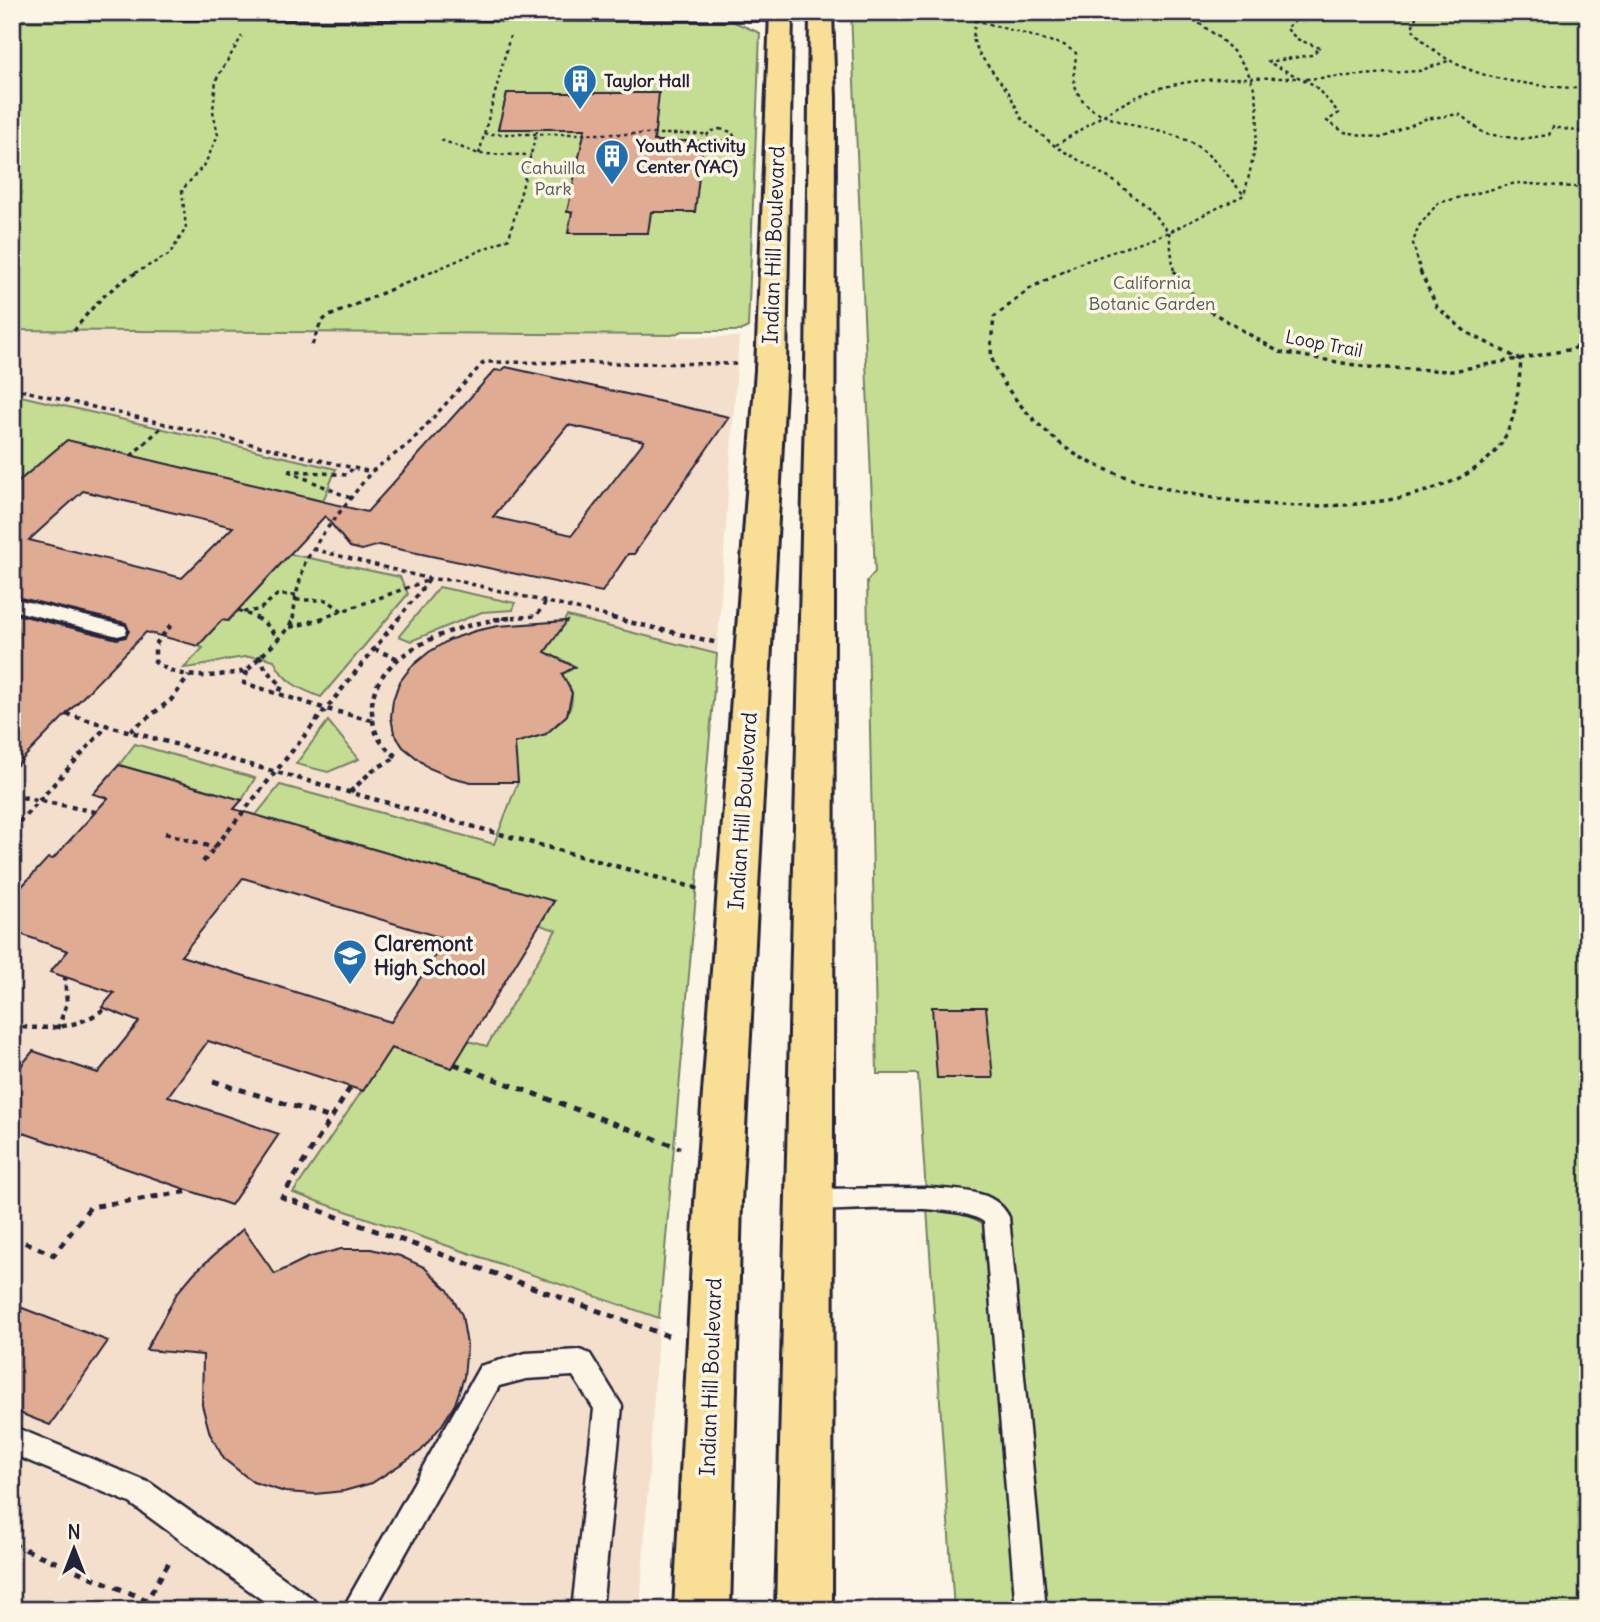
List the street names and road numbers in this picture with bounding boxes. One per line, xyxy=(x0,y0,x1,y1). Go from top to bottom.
street label: Indian Hill Boulevard xyxy=(757,145,790,344)
street label: Loop Trail xyxy=(1284,325,1365,362)
street label: Indian Hill Boulevard xyxy=(722,711,763,911)
street label: Indian Hill Boulevard xyxy=(694,1277,727,1476)

